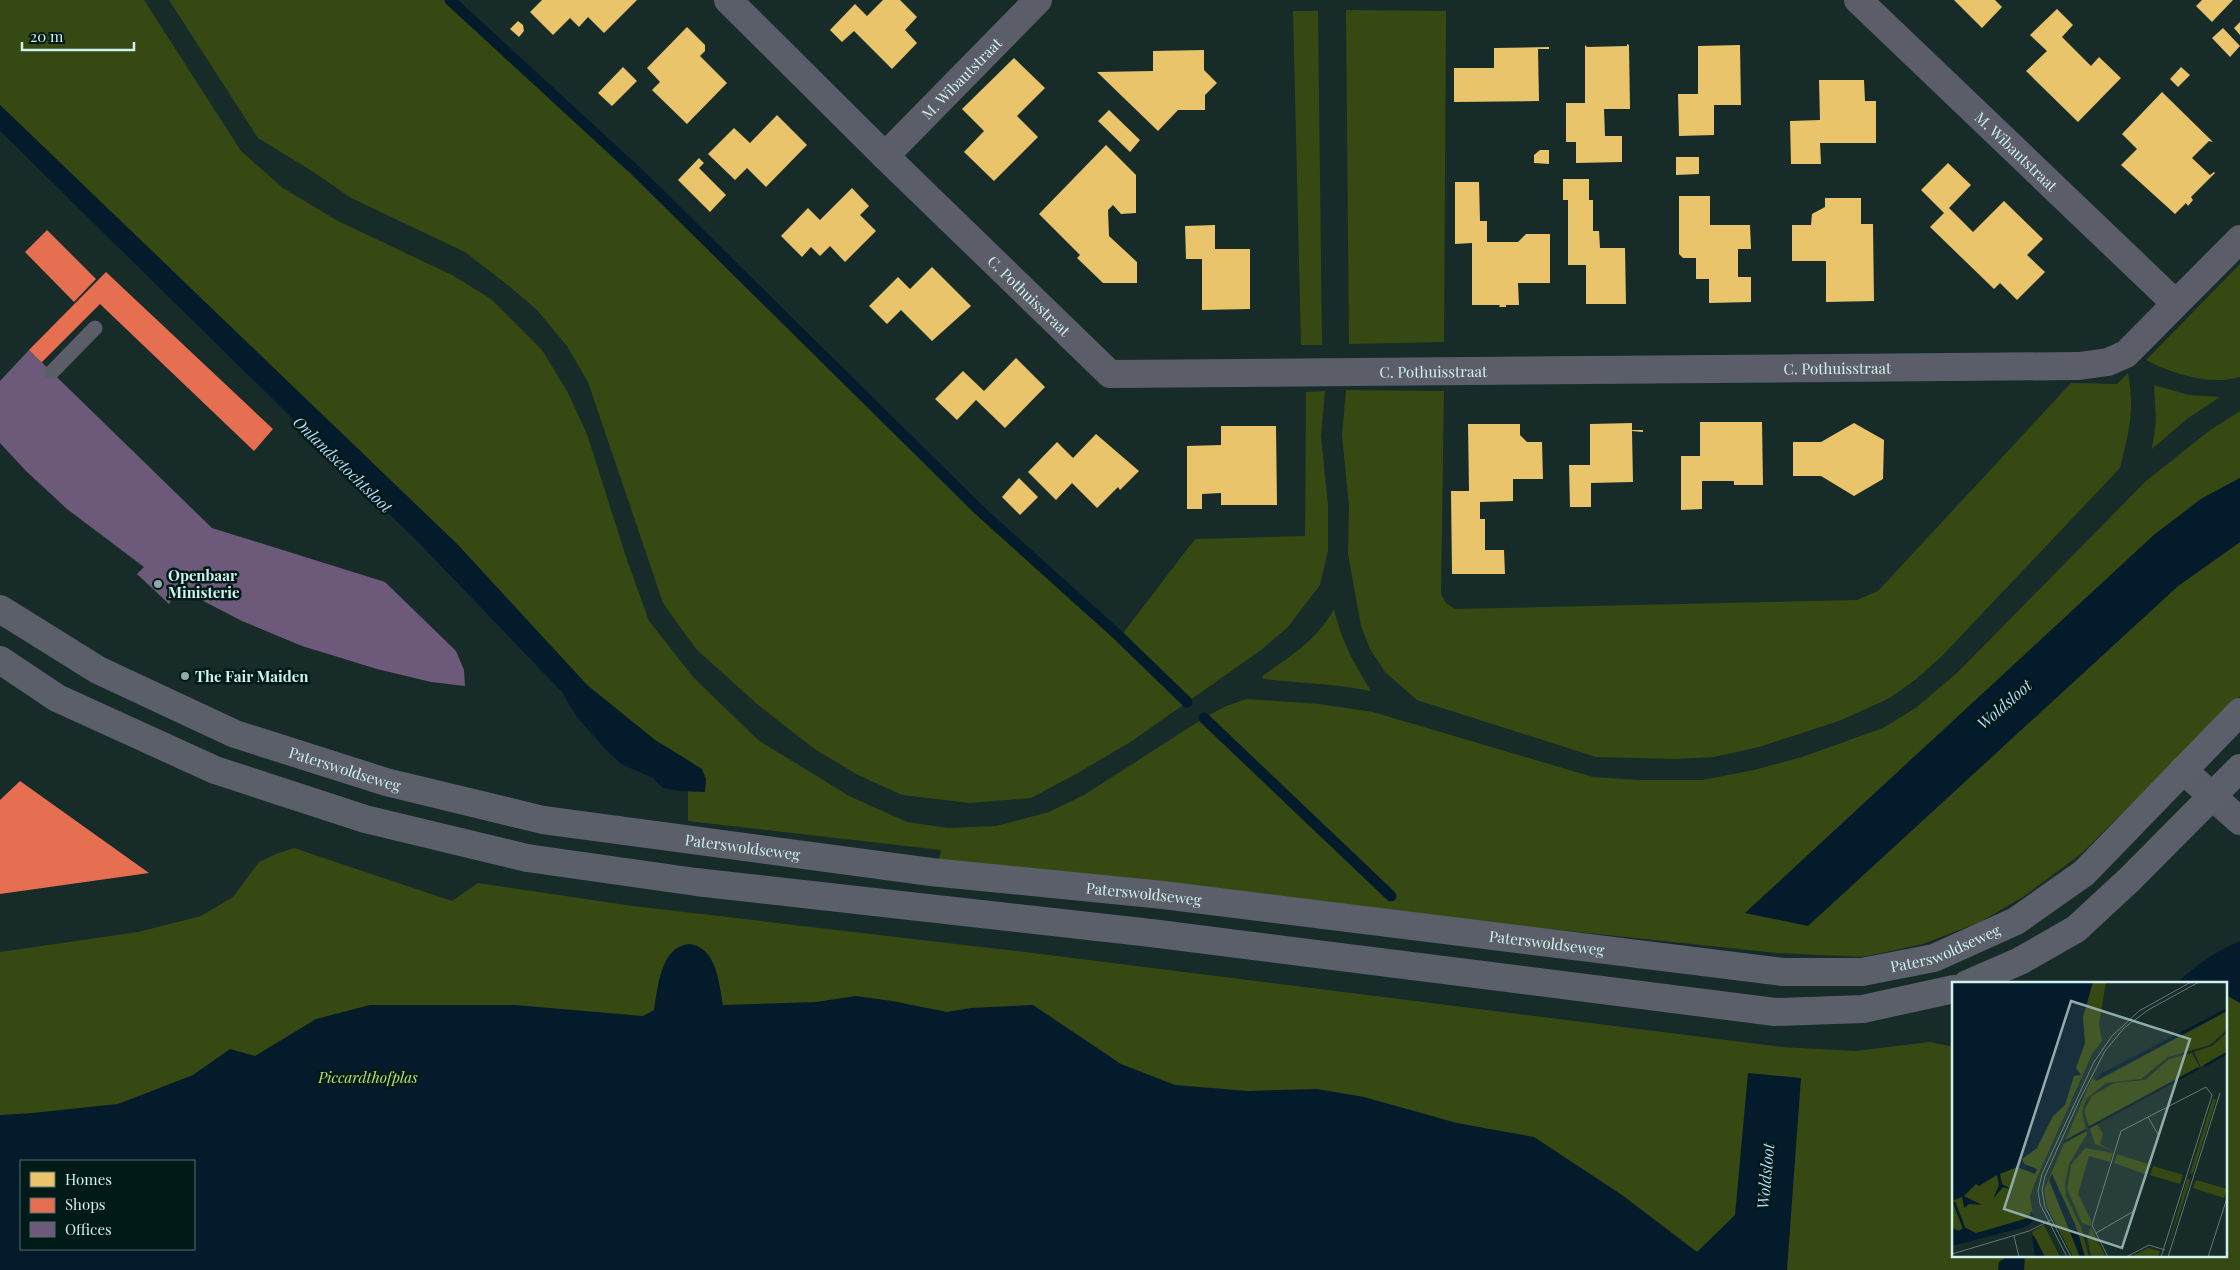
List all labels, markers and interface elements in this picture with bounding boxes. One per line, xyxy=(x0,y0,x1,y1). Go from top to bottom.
scale bar xyxy=(22,20,135,52)
text: 20 m xyxy=(30,26,64,46)
street label: M. Wibautstraat xyxy=(917,33,1006,123)
street label: M. Wibautstraat xyxy=(1971,107,2062,196)
street label: C. Pothuisstraat xyxy=(983,251,1075,341)
street label: C. Pothuisstraat xyxy=(1783,358,1892,378)
street label: C. Pothuisstraat xyxy=(1379,361,1488,382)
water label: Onlandsetochtsloot xyxy=(289,411,398,517)
place label: Openbaar Ministerie xyxy=(168,565,240,602)
marker: Openbaar Ministerie xyxy=(152,578,164,590)
place label: The Fair Maiden xyxy=(195,666,309,686)
marker: The Fair Maiden xyxy=(179,670,191,682)
water label: Woldsloot xyxy=(1972,674,2036,734)
street label: Paterswoldseweg xyxy=(287,742,403,795)
street label: Paterswoldseweg xyxy=(684,829,801,864)
street label: Paterswoldseweg xyxy=(1085,877,1203,910)
street label: Paterswoldseweg xyxy=(1889,919,2004,976)
street label: Paterswoldseweg xyxy=(1488,926,1606,960)
inset map xyxy=(1952,982,2228,1258)
park label: Piccardthofplas xyxy=(317,1067,418,1087)
water label: Woldsloot xyxy=(1752,1142,1778,1210)
legend xyxy=(20,1160,195,1250)
text: Homes xyxy=(65,1169,112,1189)
text: Shops xyxy=(65,1194,106,1214)
text: Offices xyxy=(65,1219,112,1239)

